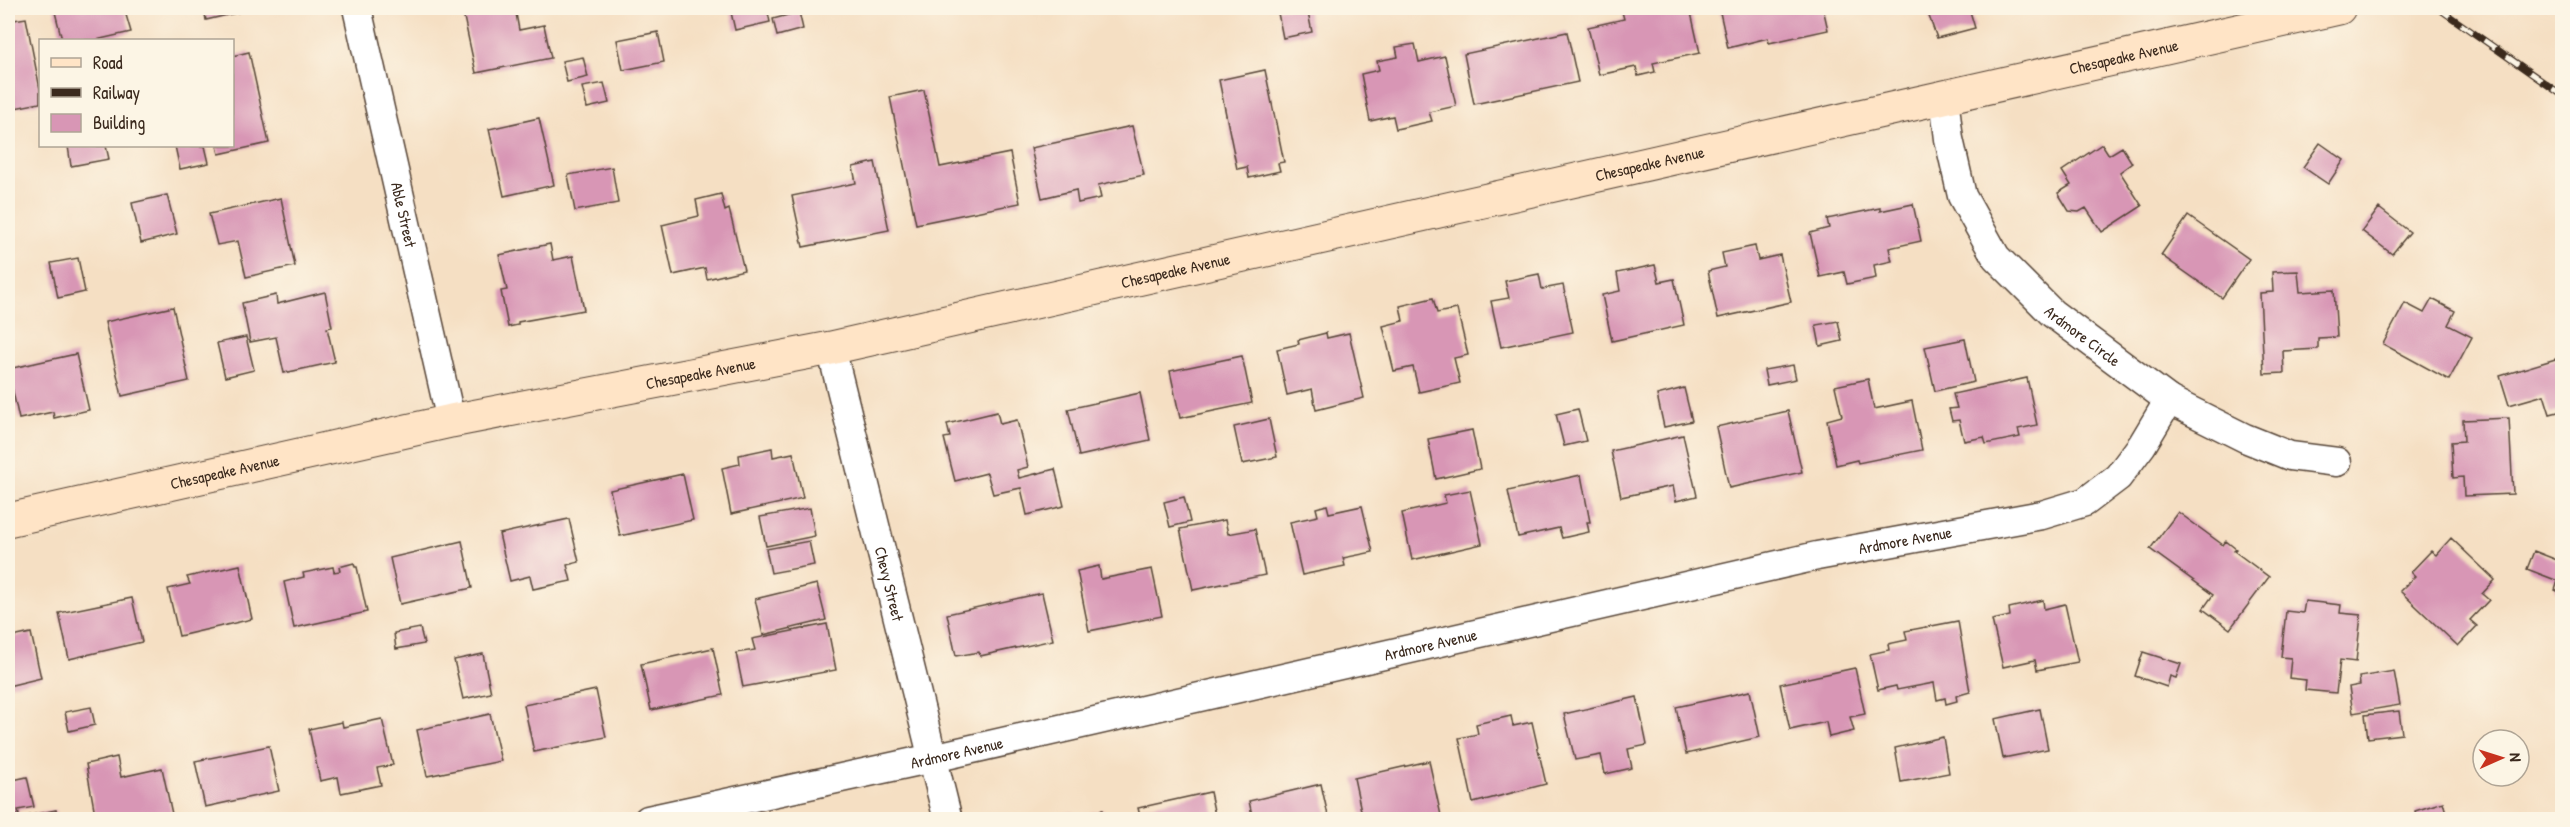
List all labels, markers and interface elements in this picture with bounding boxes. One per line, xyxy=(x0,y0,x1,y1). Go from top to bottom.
street label: Chesapeake Avenue xyxy=(2067,33,2181,80)
legend xyxy=(39,39,234,147)
text: Road xyxy=(93,50,123,75)
text: Railway xyxy=(93,80,140,105)
text: Building xyxy=(93,110,145,135)
street label: Chesapeake Avenue xyxy=(1593,140,1707,186)
street label: Able Street xyxy=(386,180,422,250)
street label: Chesapeake Avenue xyxy=(1119,247,1233,293)
street label: Ardmore Circle xyxy=(2040,301,2126,372)
street label: Chesapeake Avenue xyxy=(644,352,758,394)
street label: Chesapeake Avenue xyxy=(168,449,282,494)
street label: Ardmore Avenue xyxy=(1857,521,1954,559)
street label: Chevy Street xyxy=(870,544,909,624)
street label: Ardmore Avenue xyxy=(1382,623,1480,666)
north arrow xyxy=(2471,728,2531,788)
street label: Ardmore Avenue xyxy=(908,731,1006,774)
text: N xyxy=(2505,752,2527,763)

